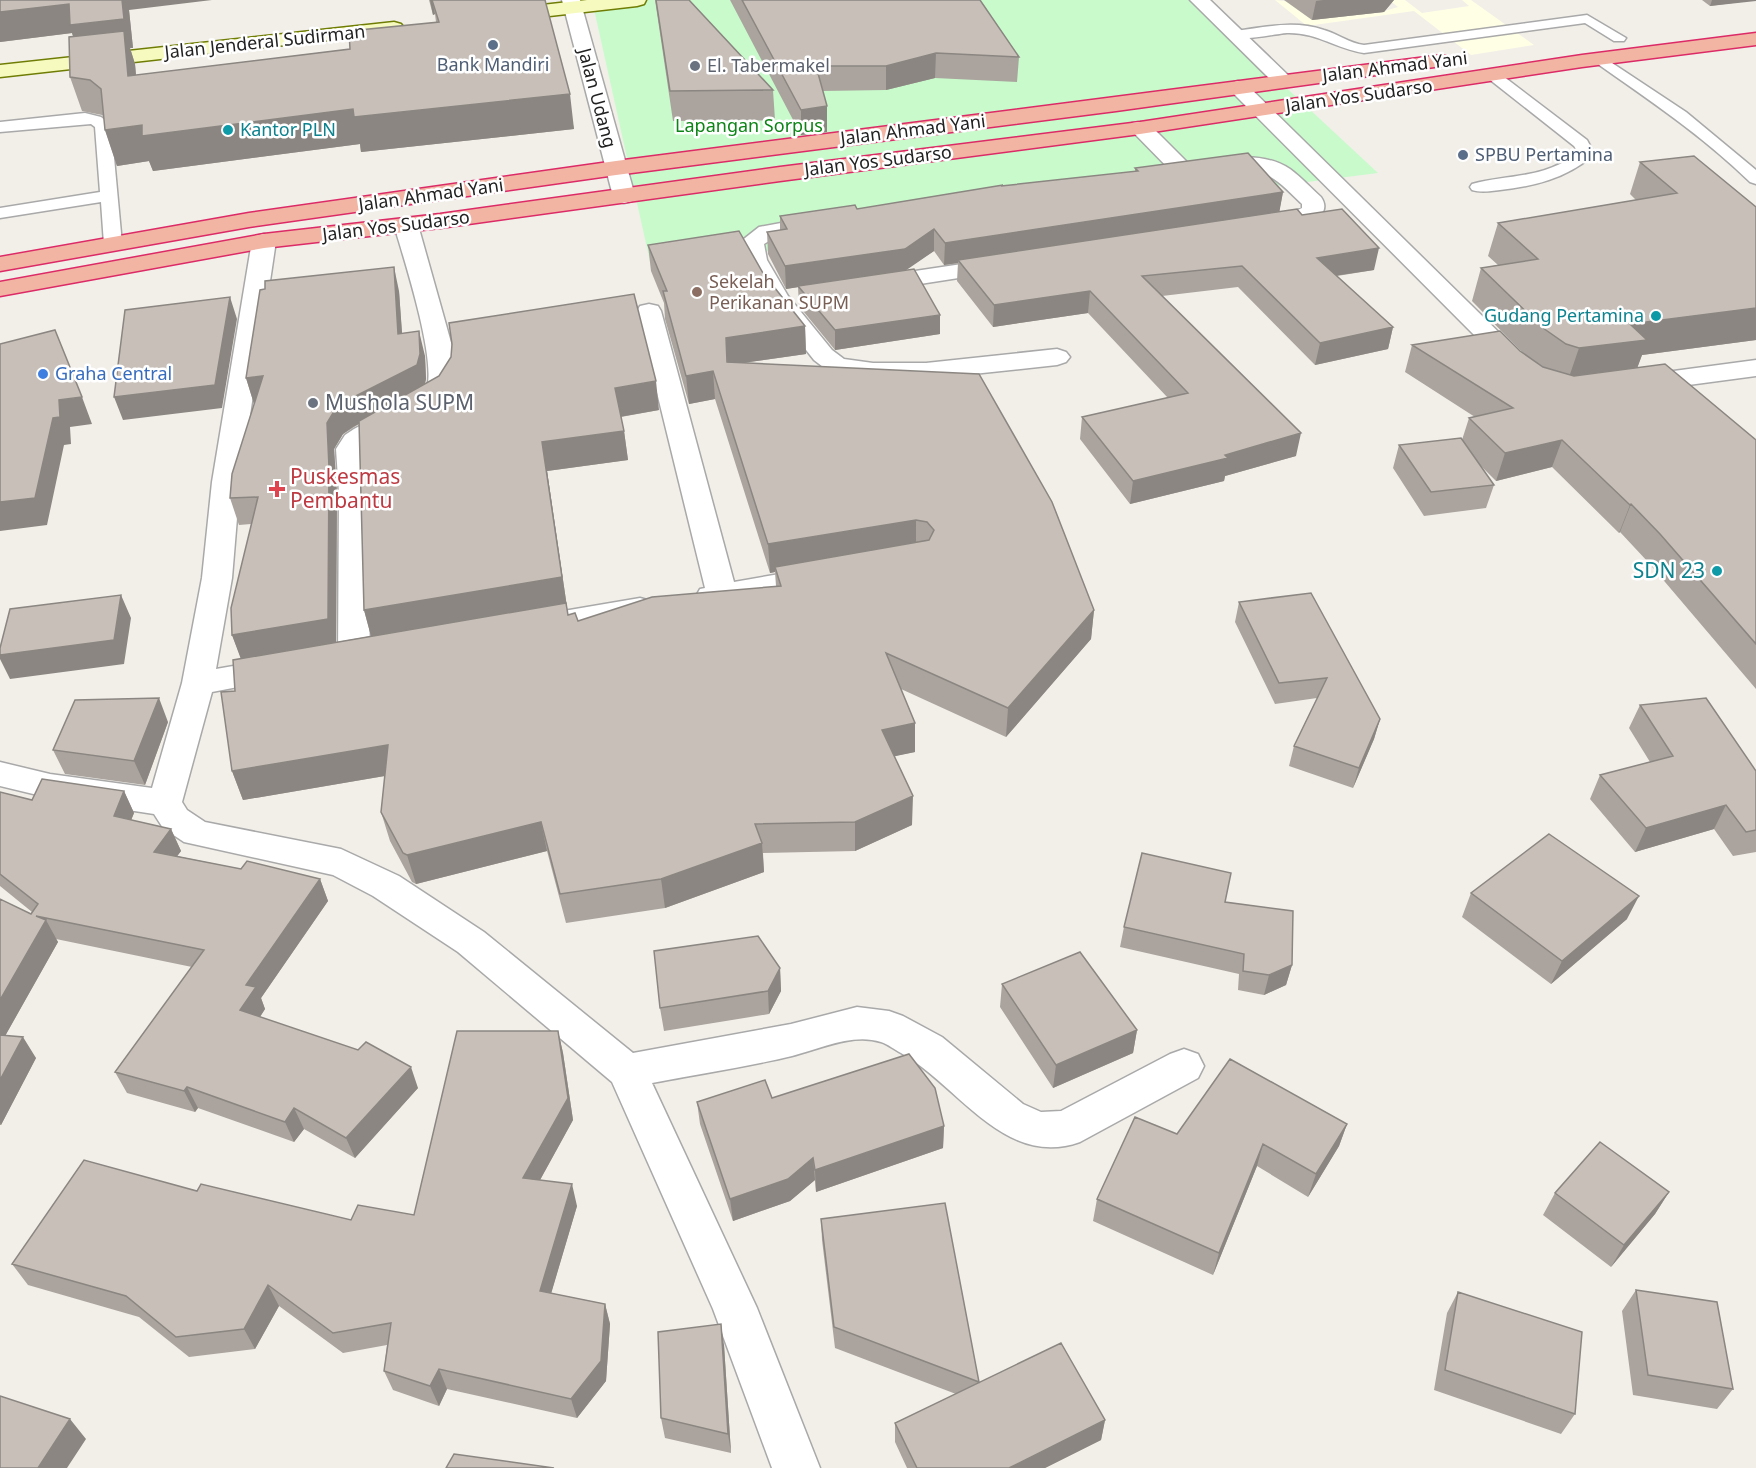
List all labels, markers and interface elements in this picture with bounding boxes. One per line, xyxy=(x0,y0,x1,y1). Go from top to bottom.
street label: Jalan Jenderal Sudirman xyxy=(161,19,366,64)
marker: Bank Mandiri xyxy=(486,38,500,52)
street label: Jalan Udang xyxy=(573,43,623,150)
street label: Jalan Ahmad Yani xyxy=(1319,45,1469,87)
place label: Bank Mandiri xyxy=(437,52,549,76)
place label: El. Tabermakel xyxy=(707,53,830,77)
marker: El. Tabermakel xyxy=(688,59,702,73)
street label: Jalan Yos Sudarso xyxy=(1282,73,1434,117)
street label: Jalan Ahmad Yani xyxy=(837,108,987,150)
park label: Lapangan Sorpus xyxy=(675,113,823,137)
place label: Kantor PLN xyxy=(240,117,336,141)
marker: Kantor PLN xyxy=(221,123,235,137)
street label: Jalan Yos Sudarso xyxy=(801,139,953,181)
place label: SPBU Pertamina xyxy=(1475,142,1613,166)
marker: SPBU Pertamina xyxy=(1456,148,1470,162)
street label: Jalan Ahmad Yani xyxy=(355,172,505,216)
street label: Jalan Yos Sudarso xyxy=(319,204,471,246)
place label: Sekelah Perikanan SUPM xyxy=(709,269,849,314)
marker: Sekelah Perikanan SUPM xyxy=(690,285,704,299)
place label: Gudang Pertamina xyxy=(1484,303,1644,327)
marker: Gudang Pertamina xyxy=(1649,309,1663,323)
place label: Graha Central xyxy=(55,361,172,385)
marker: Graha Central xyxy=(36,367,50,381)
place label: Mushola SUPM xyxy=(325,388,474,416)
marker: Mushola SUPM xyxy=(306,396,320,410)
place label: Puskesmas Pembantu xyxy=(290,462,400,514)
marker: Puskesmas Pembantu xyxy=(268,480,286,498)
place label: SDN 23 xyxy=(1633,556,1705,584)
marker: SDN 23 xyxy=(1710,564,1724,578)

